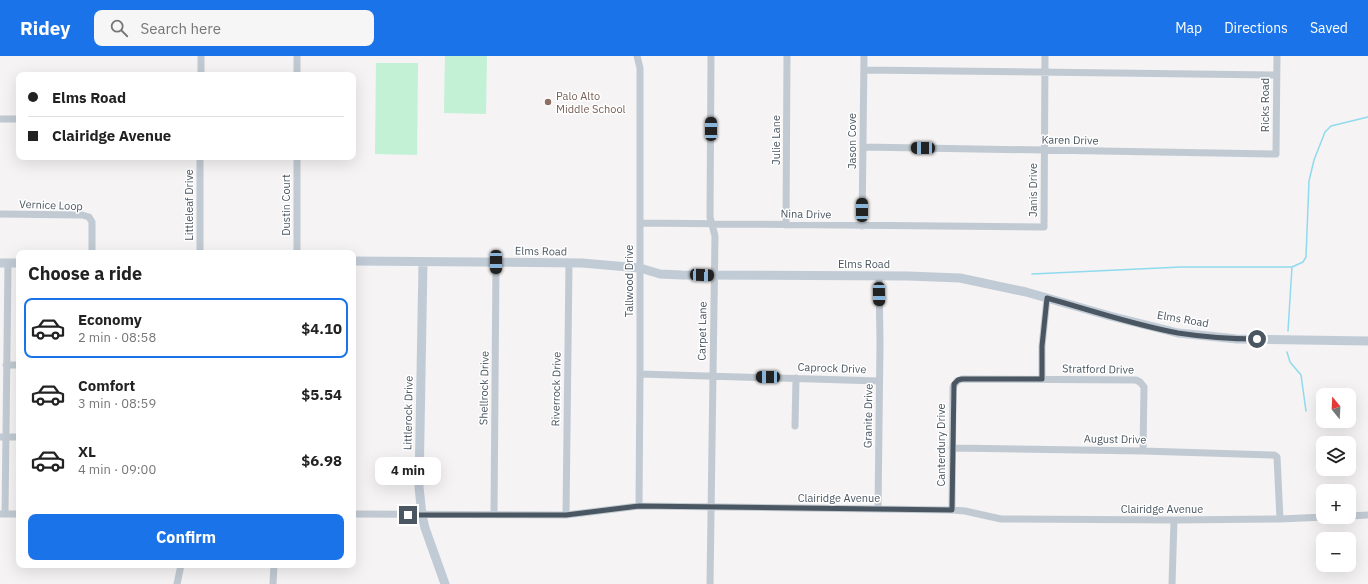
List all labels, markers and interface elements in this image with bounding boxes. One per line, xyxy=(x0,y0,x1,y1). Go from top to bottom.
search box xyxy=(94,10,374,46)
text: Ridey xyxy=(20,16,70,40)
icon: search xyxy=(108,17,130,39)
text: Search here xyxy=(140,19,221,38)
text: Map xyxy=(1175,19,1202,37)
text: Directions xyxy=(1224,19,1288,37)
text: Saved xyxy=(1310,19,1348,37)
street label: Ricks Road xyxy=(1258,78,1272,132)
text: Elms Road xyxy=(52,88,126,107)
place label: Palo Alto Middle School xyxy=(556,89,626,116)
marker: Palo Alto Middle School xyxy=(543,97,553,107)
street label: Jason Cove xyxy=(845,113,859,169)
street label: Julie Lane xyxy=(769,115,783,165)
car xyxy=(705,117,717,141)
text: Clairidge Avenue xyxy=(52,126,171,145)
street label: Karen Drive xyxy=(1041,133,1099,147)
car xyxy=(911,142,935,154)
street label: Janis Drive xyxy=(1026,163,1040,217)
street label: Littleleaf Drive xyxy=(182,169,196,241)
street label: Dustin Court xyxy=(279,174,293,236)
street label: Vernice Loop xyxy=(19,197,83,213)
car xyxy=(856,198,868,222)
street label: Nina Drive xyxy=(780,207,832,221)
street label: Elms Road xyxy=(515,244,567,258)
street label: Tallwood Drive xyxy=(622,245,636,317)
car xyxy=(490,250,502,274)
street label: Elms Road xyxy=(838,257,890,271)
text: Choose a ride xyxy=(28,262,142,285)
car xyxy=(690,269,714,281)
car xyxy=(873,282,885,306)
street label: Carpet Lane xyxy=(694,301,710,361)
street label: Elms Road xyxy=(1156,308,1210,330)
icon: car xyxy=(30,310,66,346)
text: Economy xyxy=(78,310,142,329)
text: $4.10 xyxy=(301,319,342,338)
text: 2 min · 08:58 xyxy=(78,329,156,346)
route start xyxy=(1248,330,1266,348)
street label: Shellrock Drive xyxy=(476,351,492,425)
street label: Riverrock Drive xyxy=(548,351,564,427)
street label: Caprock Drive xyxy=(797,360,867,376)
street label: Stratford Drive xyxy=(1062,361,1134,377)
car xyxy=(756,371,780,383)
icon: car xyxy=(30,376,66,412)
text: Comfort xyxy=(78,376,135,395)
street label: Littlerock Drive xyxy=(400,376,416,450)
street label: Granite Drive xyxy=(860,384,876,448)
text: $5.54 xyxy=(301,385,342,404)
north arrow xyxy=(1316,388,1356,428)
map controls xyxy=(1316,388,1356,572)
text: 3 min · 08:59 xyxy=(78,395,156,412)
street label: Canterdury Drive xyxy=(934,403,948,487)
street label: August Drive xyxy=(1084,431,1146,447)
button: layers xyxy=(1316,436,1356,476)
icon: car xyxy=(30,442,66,478)
text: XL xyxy=(78,442,96,461)
text: $6.98 xyxy=(301,451,342,470)
callout: 4 min xyxy=(375,457,441,485)
text: 4 min · 09:00 xyxy=(78,461,156,478)
text: 4 min xyxy=(391,462,425,479)
button: + xyxy=(1316,484,1356,524)
street label: Clairidge Avenue xyxy=(798,491,880,505)
street label: Clairidge Avenue xyxy=(1121,502,1203,516)
route end xyxy=(399,506,417,524)
button: Confirm xyxy=(28,514,344,560)
button: − xyxy=(1316,532,1356,572)

